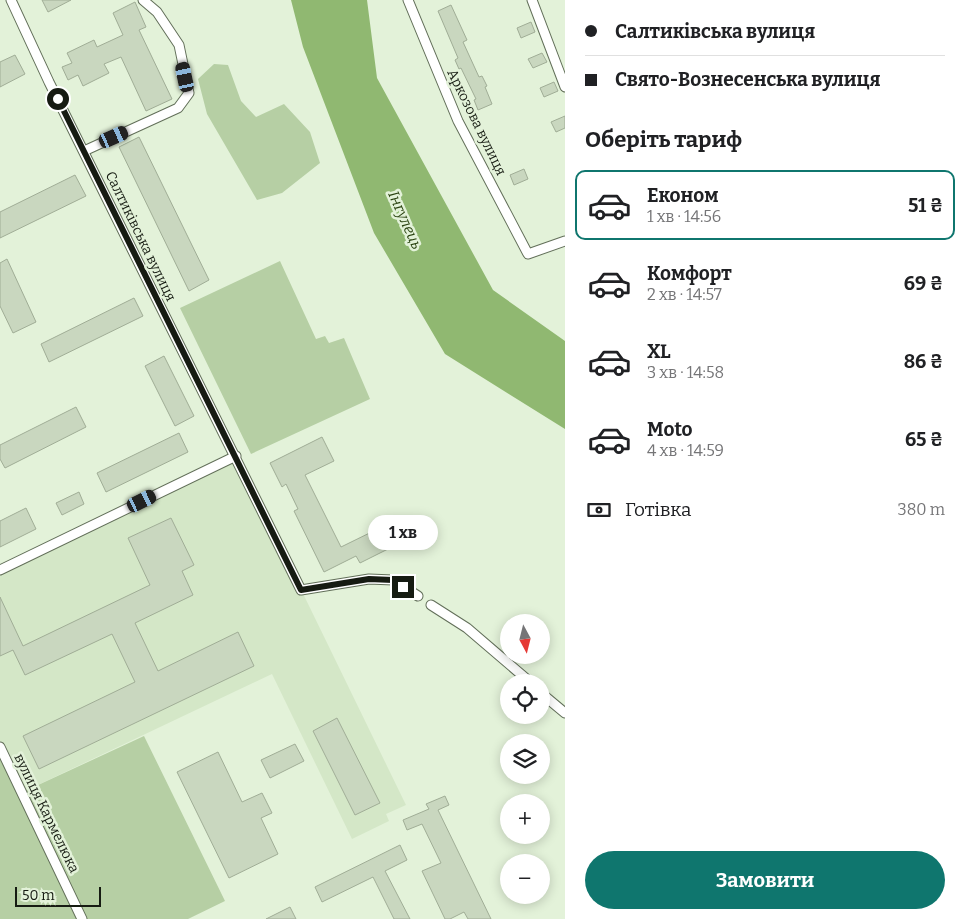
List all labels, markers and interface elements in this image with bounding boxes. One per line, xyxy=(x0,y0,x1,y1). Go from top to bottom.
text: Салтиківська вулиця xyxy=(615,20,815,43)
car xyxy=(174,61,195,93)
street label: Аркозова вулиця xyxy=(443,66,510,178)
text: Свято-Вознесенська вулиця xyxy=(615,68,881,91)
route start xyxy=(47,88,69,110)
car xyxy=(97,124,130,150)
text: Оберіть тариф xyxy=(585,126,742,153)
street label: Салтиківська вулиця xyxy=(102,168,180,304)
icon: car xyxy=(587,183,632,228)
text: Економ xyxy=(647,184,718,207)
water label: Інгулець xyxy=(384,188,426,252)
text: 51 ₴ xyxy=(908,194,943,217)
text: 1 хв · 14:56 xyxy=(647,207,721,226)
icon: car xyxy=(587,261,632,306)
text: Комфорт xyxy=(647,262,732,285)
text: 69 ₴ xyxy=(904,272,943,295)
text: 2 хв · 14:57 xyxy=(647,285,722,304)
icon: car xyxy=(587,339,632,384)
text: XL xyxy=(647,340,671,363)
text: 86 ₴ xyxy=(904,350,943,373)
text: 3 хв · 14:58 xyxy=(647,363,724,382)
icon: car xyxy=(587,417,632,462)
text: Moto xyxy=(647,418,693,441)
text: 65 ₴ xyxy=(905,428,943,451)
text: 4 хв · 14:59 xyxy=(647,441,724,460)
car xyxy=(125,488,158,514)
icon: cash xyxy=(585,496,613,524)
text: Готівка xyxy=(625,498,691,521)
text: 380 m xyxy=(898,500,945,519)
callout: 1 хв xyxy=(368,514,438,550)
text: 1 хв xyxy=(389,523,417,542)
route end xyxy=(392,576,414,598)
north arrow xyxy=(500,614,550,664)
map controls xyxy=(500,614,550,904)
button: locate xyxy=(500,674,550,724)
button: layers xyxy=(500,734,550,784)
street label: вулиця Кармелюка xyxy=(10,751,83,876)
button: + xyxy=(500,794,550,844)
button: Замовити xyxy=(585,851,945,909)
button: − xyxy=(500,854,550,904)
scale bar xyxy=(15,884,101,907)
text: 50 m xyxy=(22,887,55,904)

